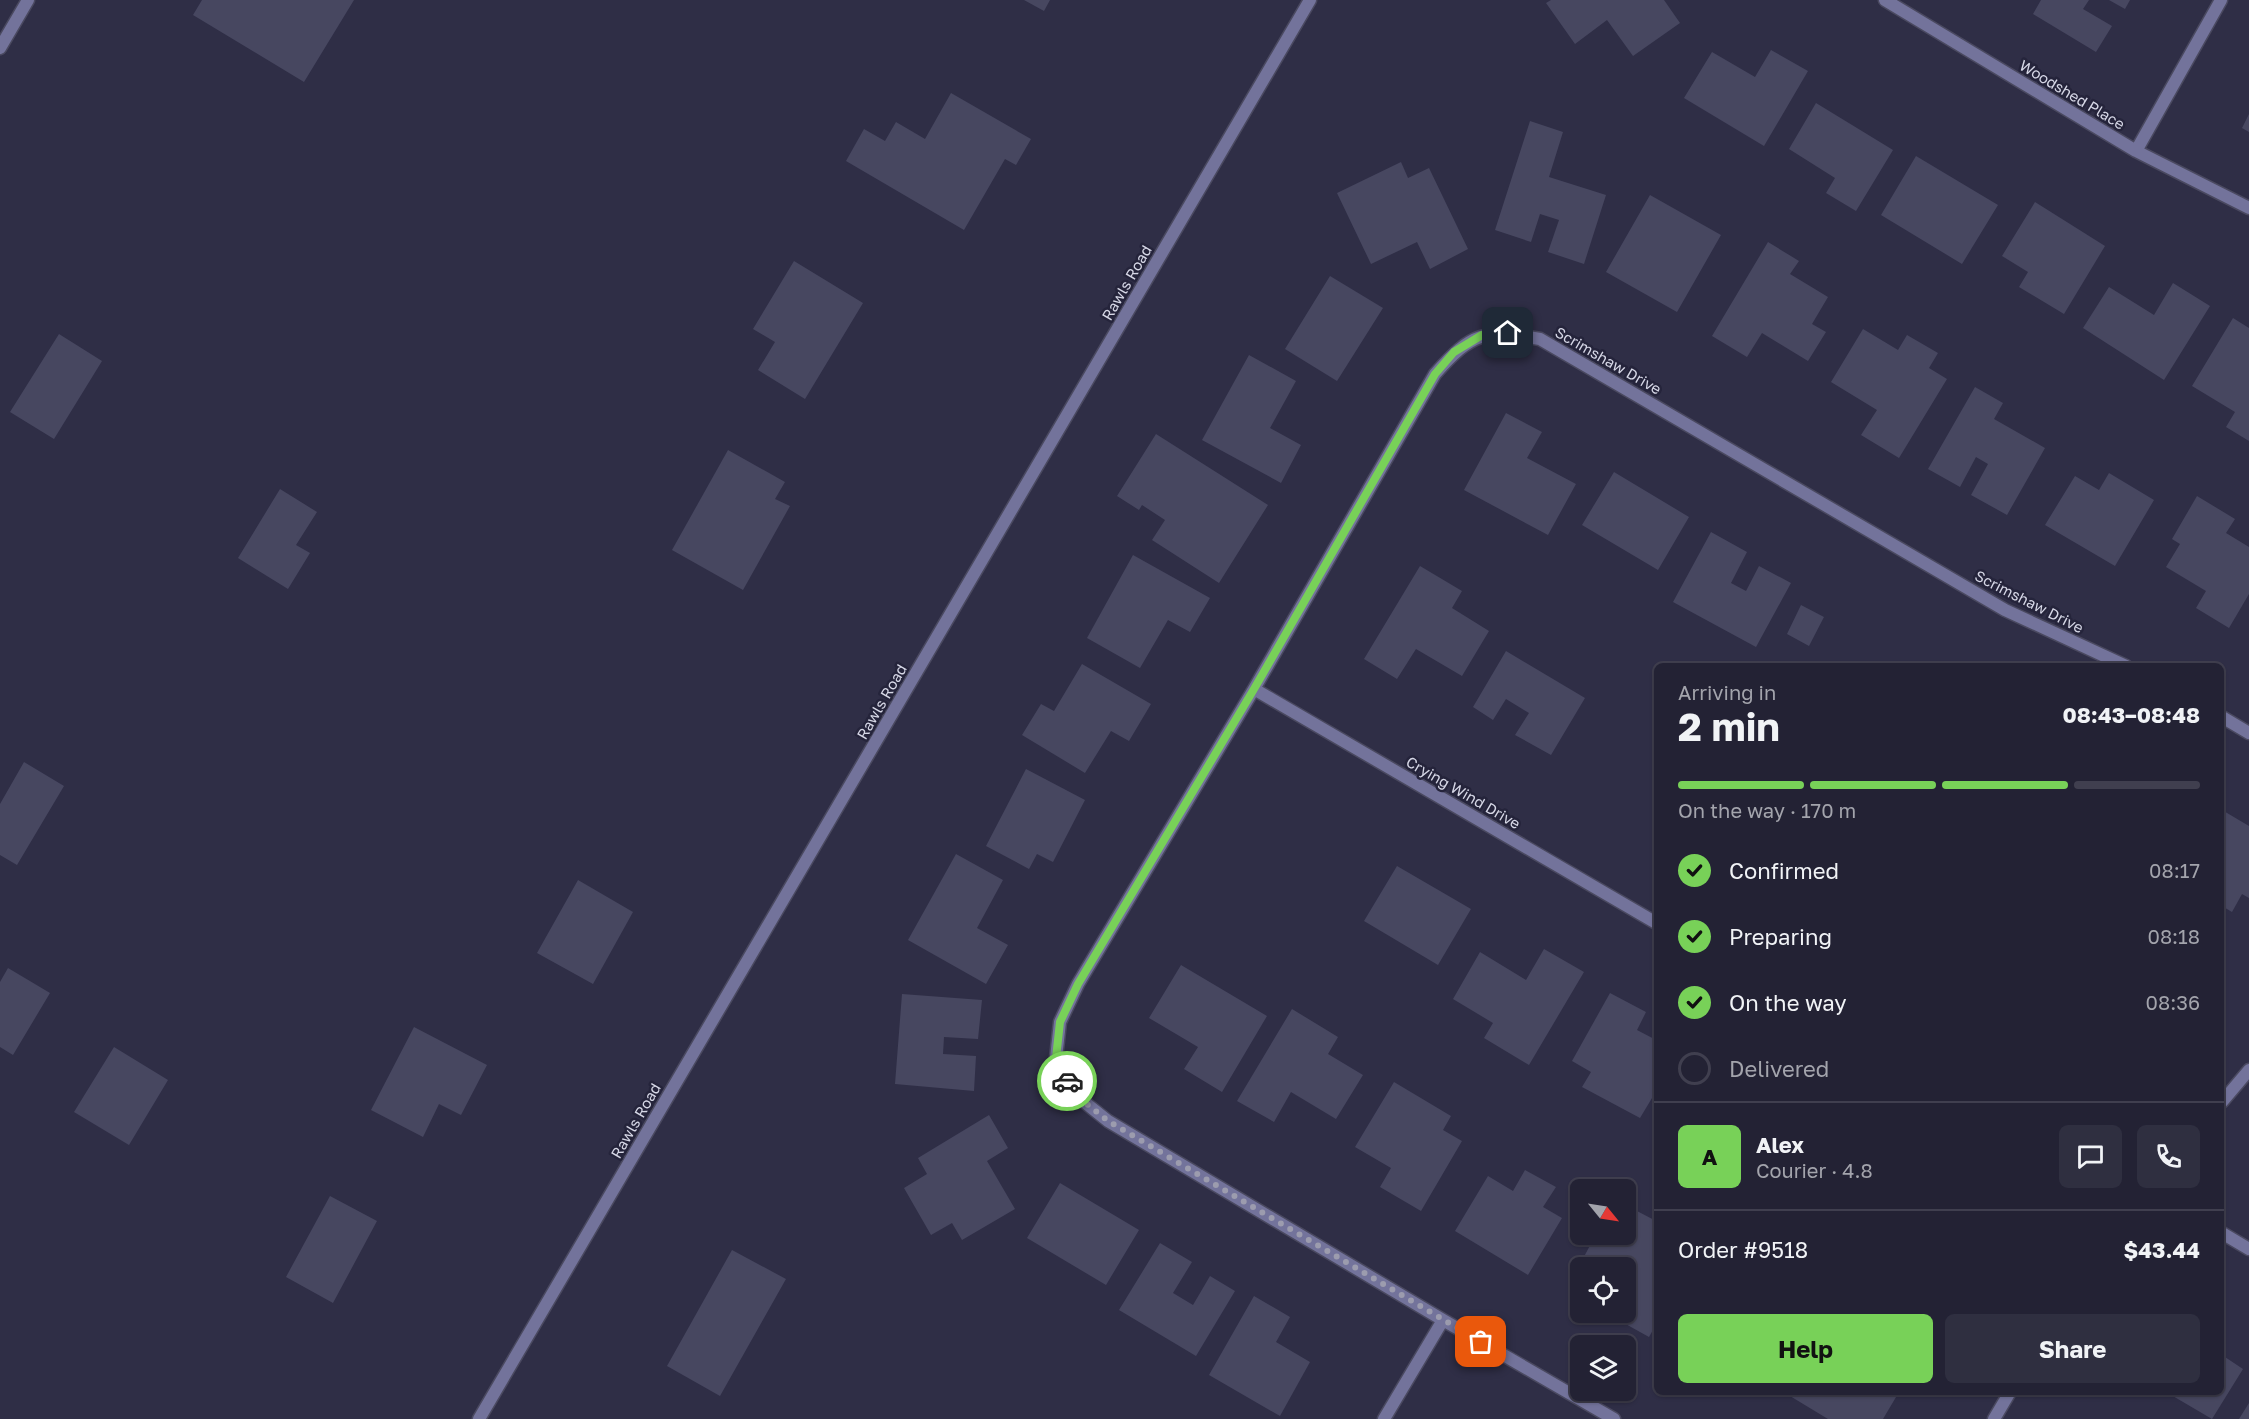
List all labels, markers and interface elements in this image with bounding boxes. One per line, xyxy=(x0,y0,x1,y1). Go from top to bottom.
street label: Woodshed Place xyxy=(2017,56,2129,133)
street label: Rawls Road xyxy=(1097,242,1155,323)
pin xyxy=(1482,307,1533,358)
icon: home xyxy=(1491,316,1524,349)
street label: Scrimshaw Drive xyxy=(1552,322,1665,398)
street label: Scrimshaw Drive xyxy=(1972,566,2087,636)
street label: Rawls Road xyxy=(852,661,910,742)
text: Arriving in xyxy=(1678,680,1776,704)
text: 08:43–08:48 xyxy=(2062,701,2200,728)
text: 2 min xyxy=(1678,703,1780,750)
street label: Crying Wind Drive xyxy=(1403,752,1524,832)
text: On the way · 170 m xyxy=(1678,798,1856,822)
icon: check xyxy=(1678,854,1711,887)
text: Confirmed xyxy=(1729,857,1839,884)
text: 08:17 xyxy=(2149,858,2200,882)
icon: check xyxy=(1678,920,1711,953)
text: Preparing xyxy=(1729,923,1832,950)
text: 08:18 xyxy=(2148,924,2200,948)
icon: check xyxy=(1678,986,1711,1019)
text: On the way xyxy=(1729,989,1847,1016)
text: 08:36 xyxy=(2146,990,2200,1014)
courier xyxy=(1037,1051,1097,1111)
text: Delivered xyxy=(1729,1055,1829,1082)
icon: car xyxy=(1051,1065,1084,1098)
street label: Rawls Road xyxy=(606,1080,664,1161)
button: chat xyxy=(2059,1125,2122,1188)
button: phone xyxy=(2137,1125,2200,1188)
text: Alex xyxy=(1756,1131,1804,1158)
text: A xyxy=(1702,1143,1717,1170)
text: Courier · 4.8 xyxy=(1756,1158,1873,1182)
north arrow xyxy=(1570,1179,1636,1245)
map controls xyxy=(1570,1179,1636,1401)
text: Order #9518 xyxy=(1678,1236,1808,1263)
text: $43.44 xyxy=(2124,1236,2200,1263)
button: locate xyxy=(1570,1257,1636,1323)
button: Help xyxy=(1678,1314,1933,1383)
button: Share xyxy=(1945,1314,2200,1383)
pin xyxy=(1455,1316,1506,1367)
icon: bag xyxy=(1464,1325,1497,1358)
button: layers xyxy=(1570,1335,1636,1401)

